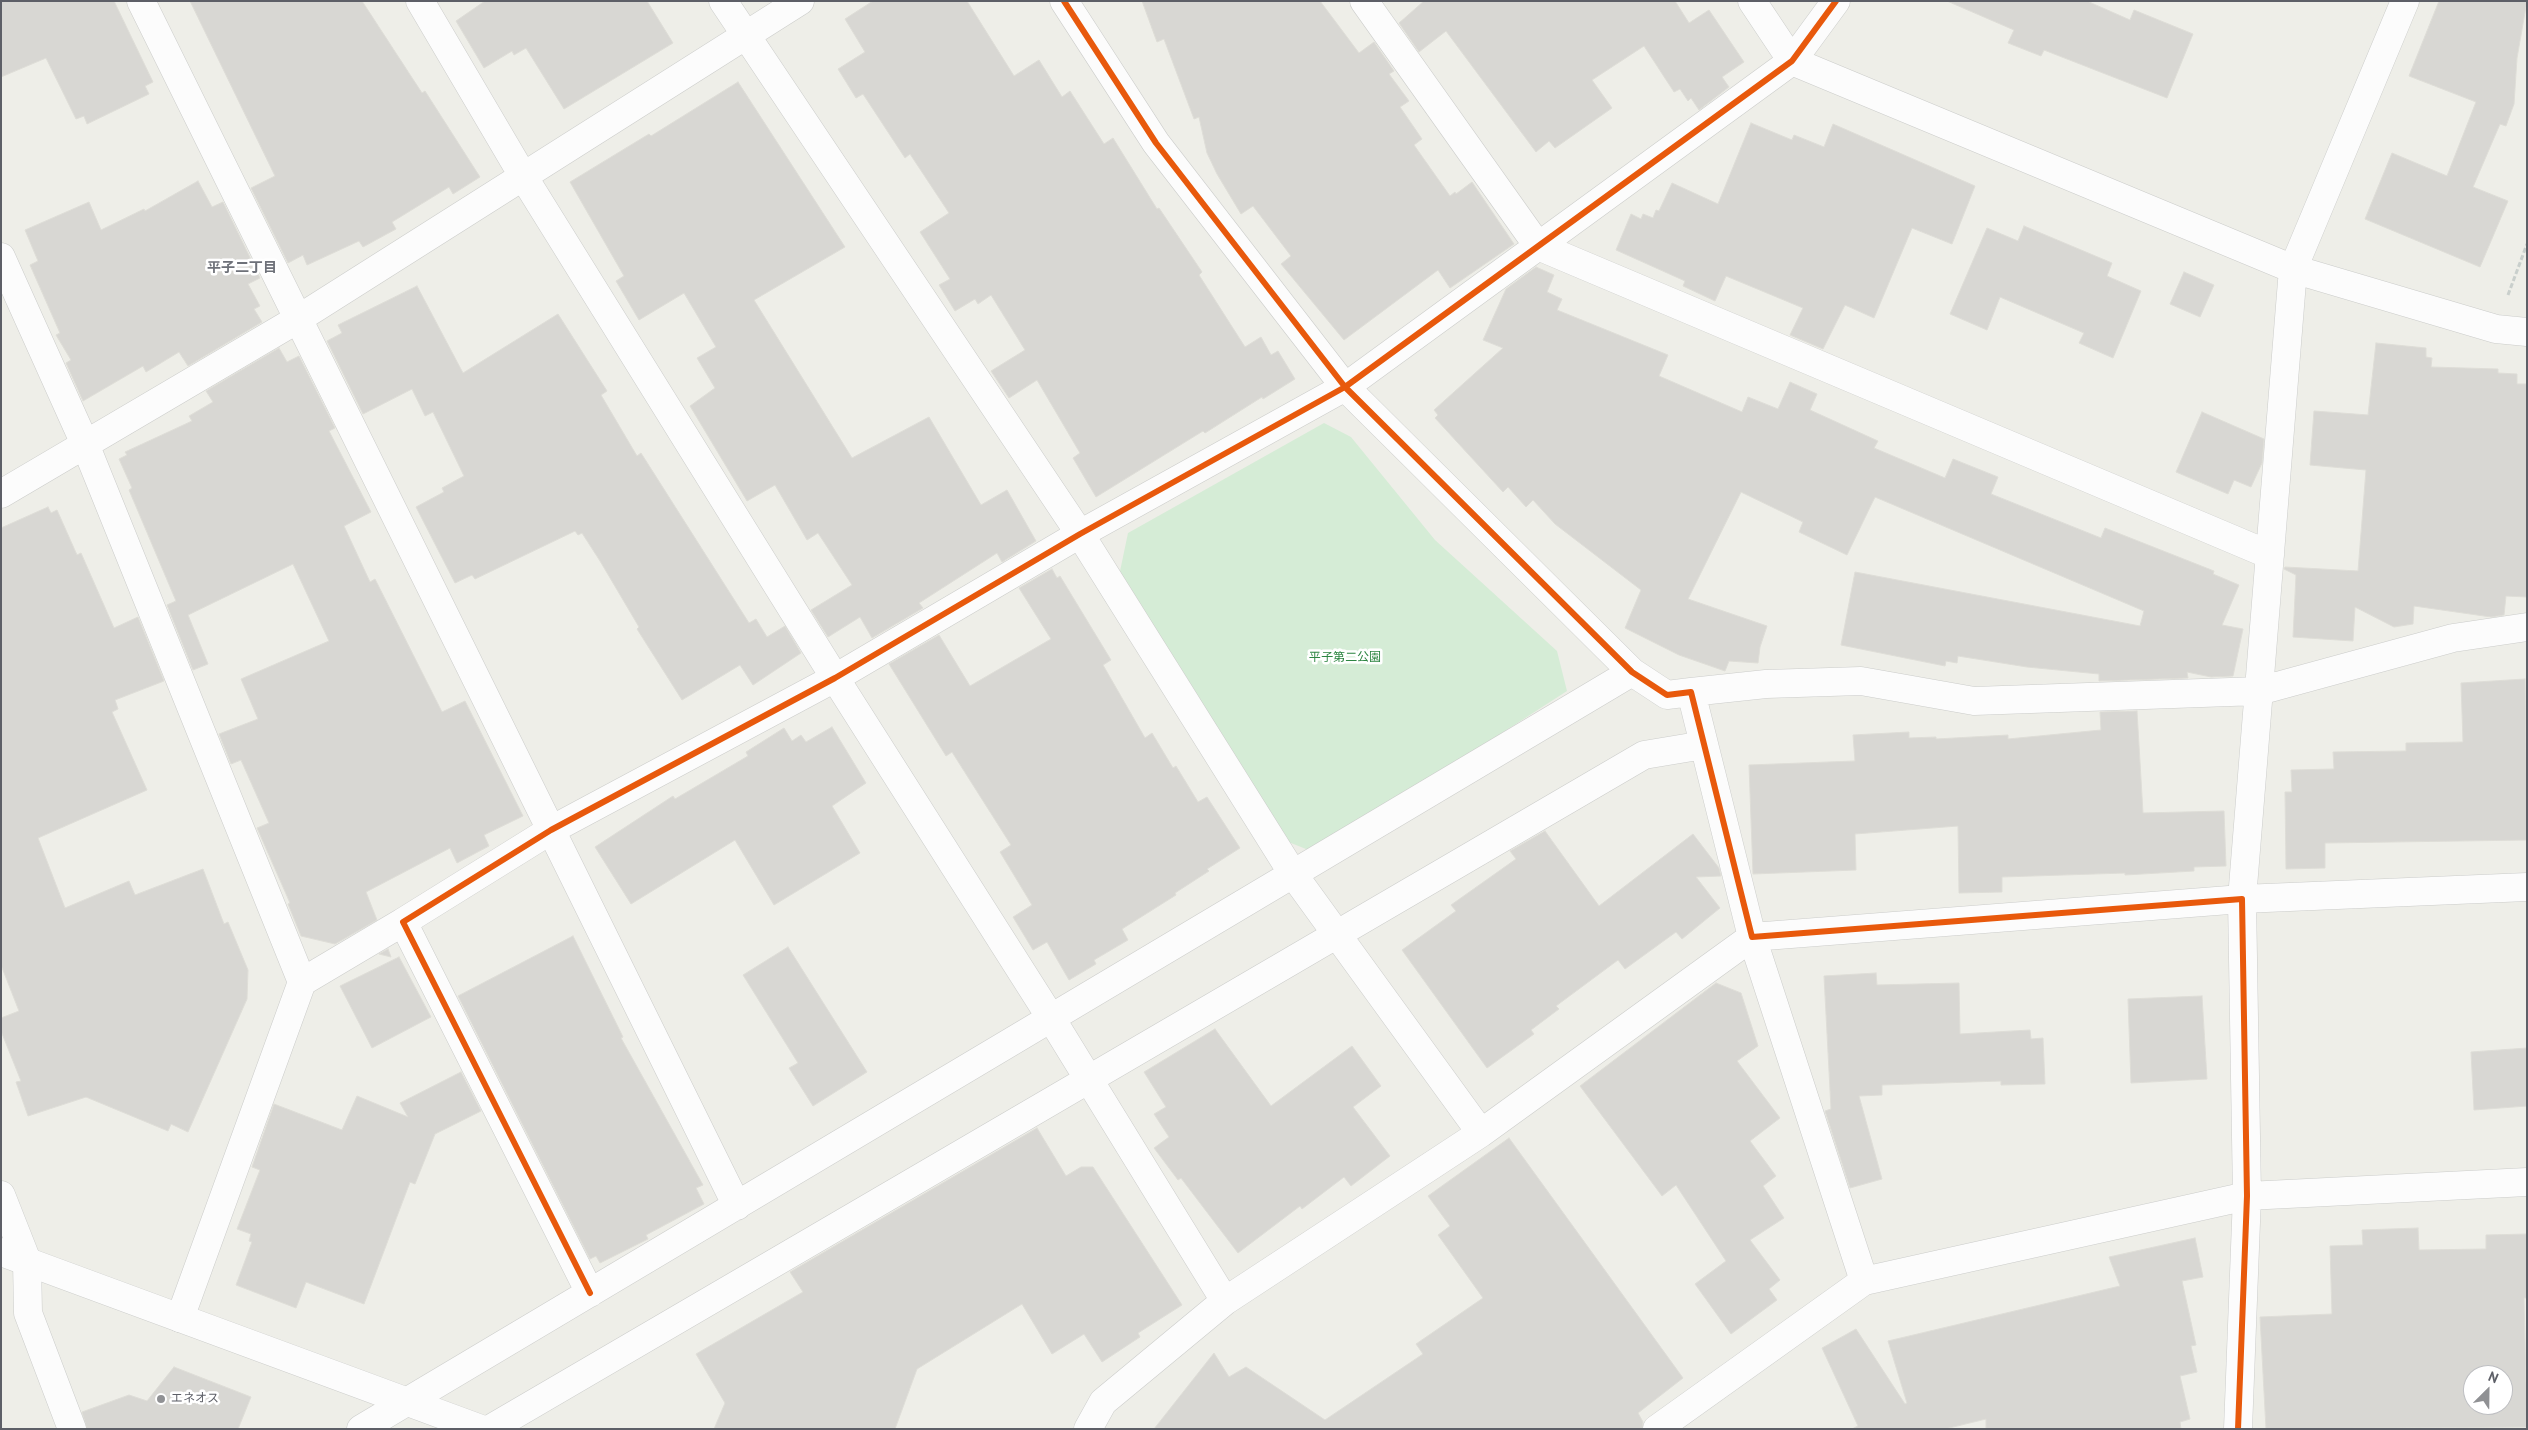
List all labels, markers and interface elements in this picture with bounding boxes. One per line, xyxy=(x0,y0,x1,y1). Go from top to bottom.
district label: 平子二丁目 xyxy=(207,260,277,276)
park label: 平子第二公園 xyxy=(1309,651,1381,665)
north arrow xyxy=(2463,1365,2513,1415)
text: N xyxy=(2486,1367,2501,1387)
place label: エネオス xyxy=(171,1392,219,1406)
marker: エネオス xyxy=(155,1393,167,1405)

